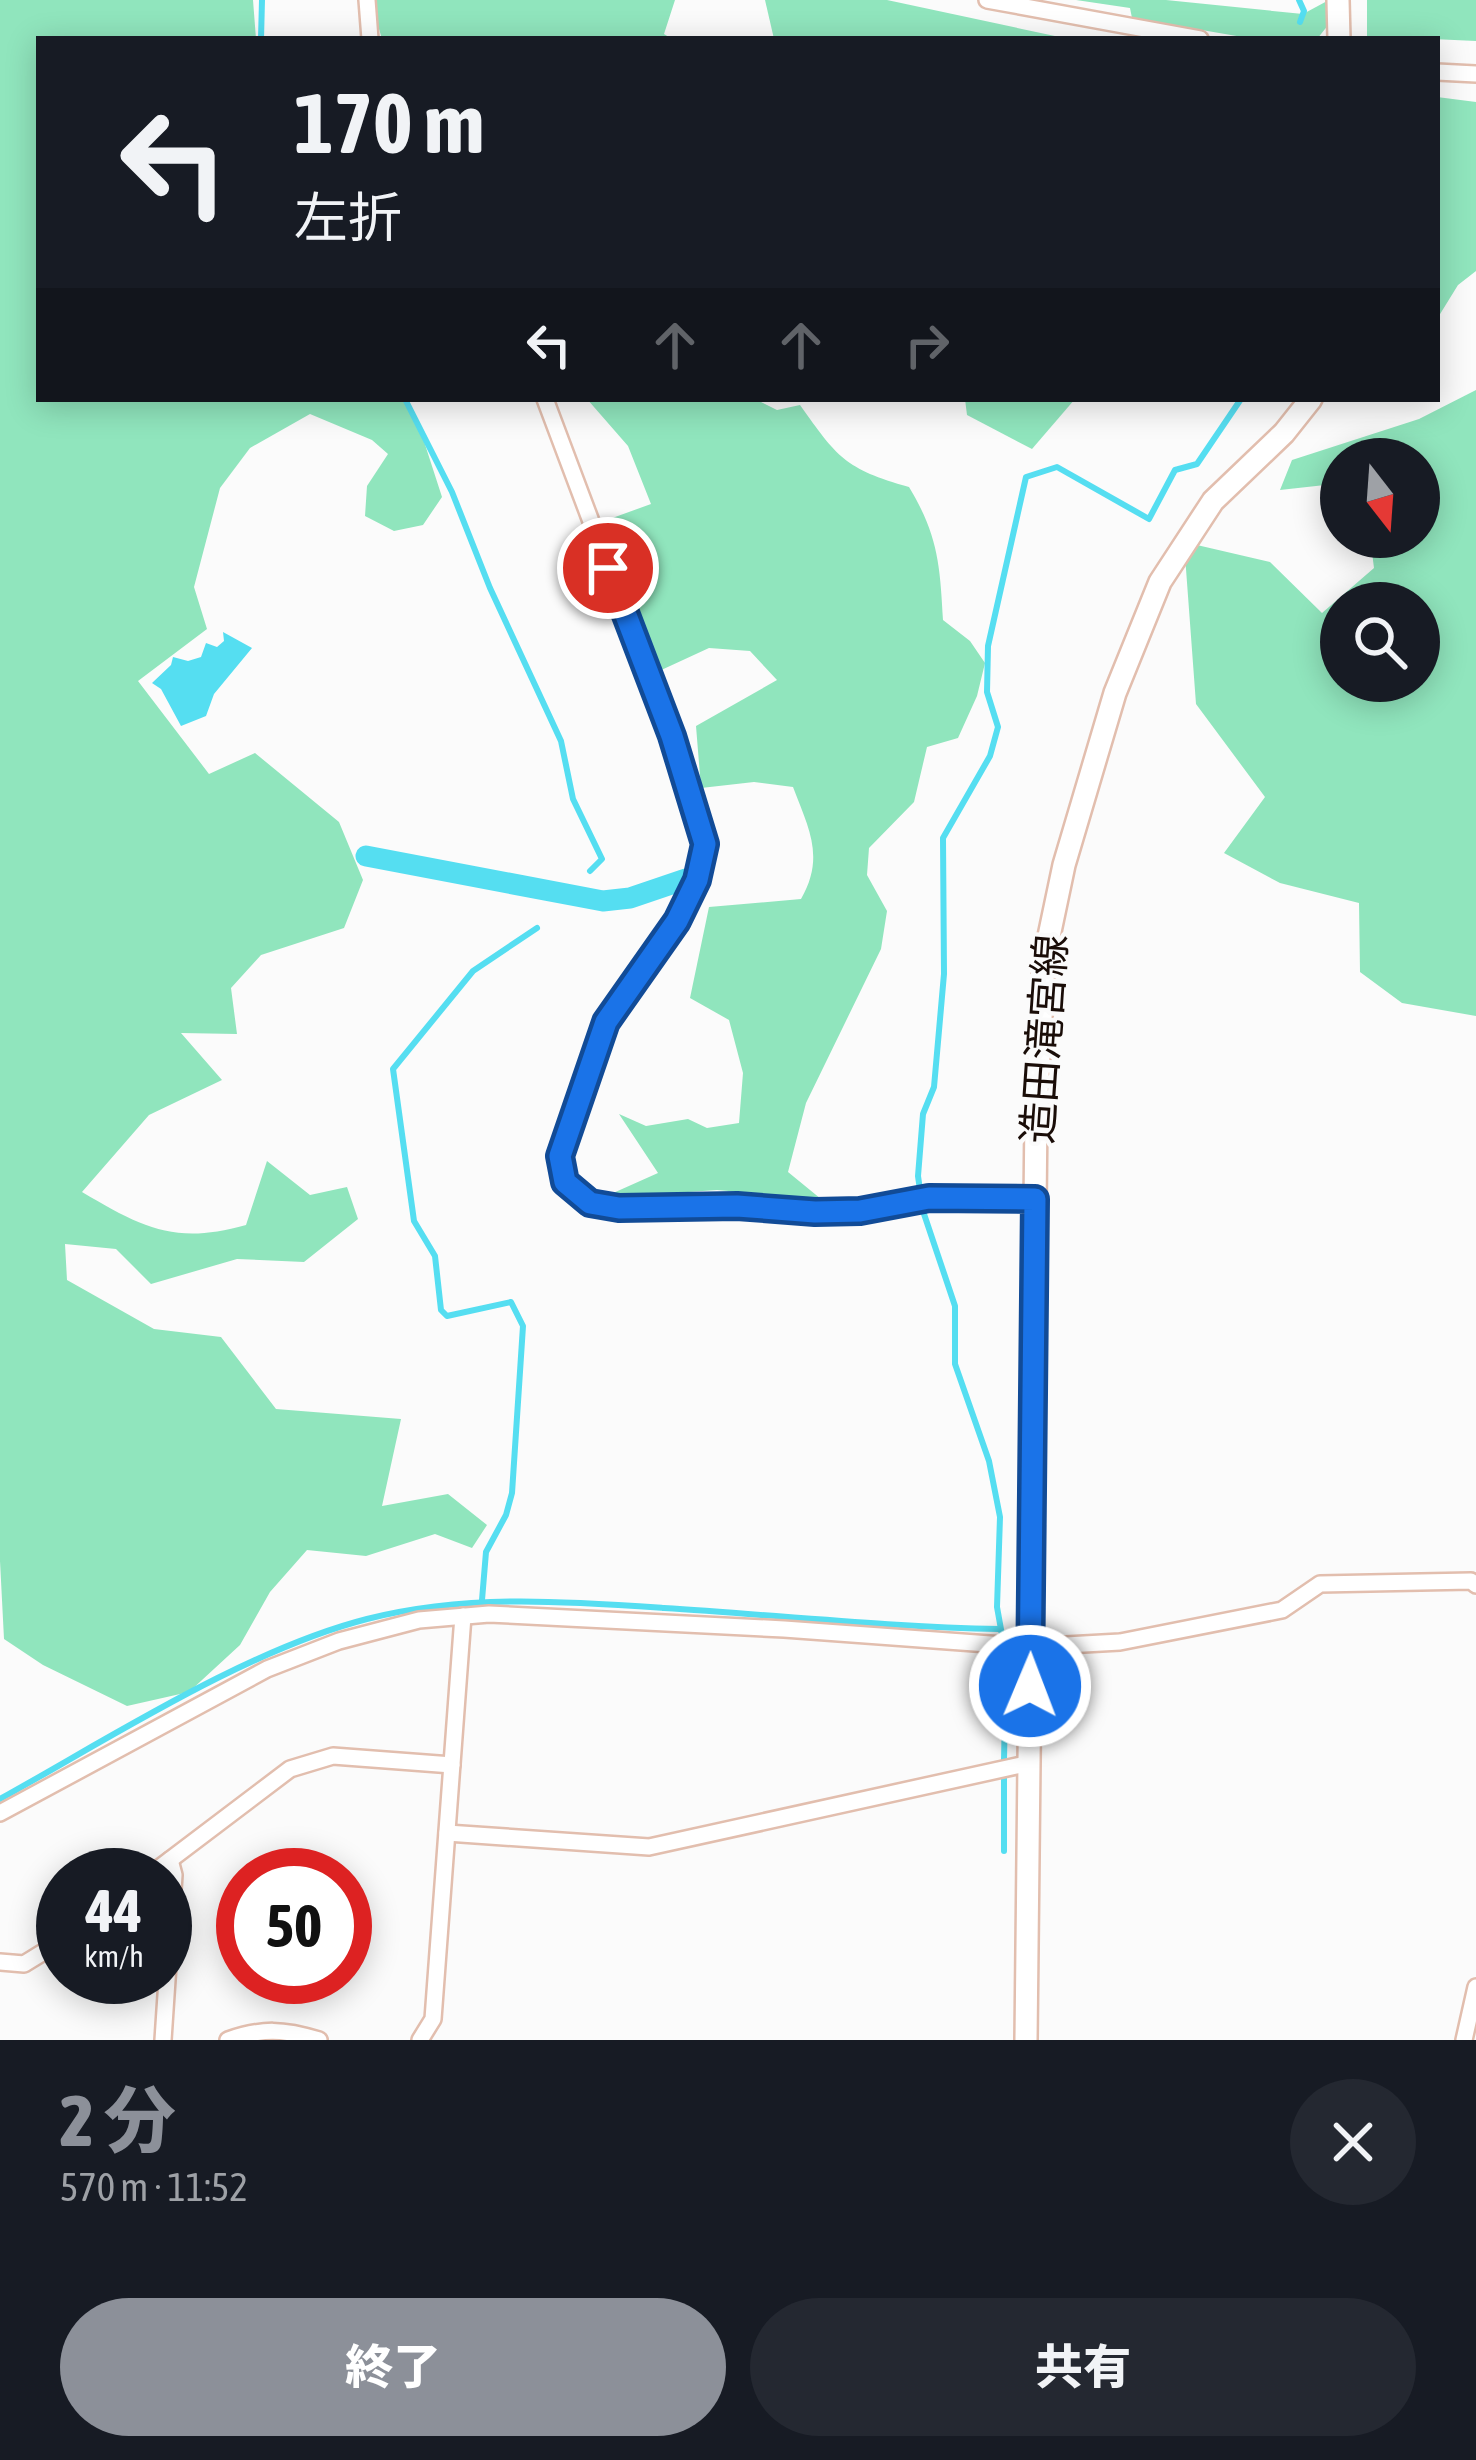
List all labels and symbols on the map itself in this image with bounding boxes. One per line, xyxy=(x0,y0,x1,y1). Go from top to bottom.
north arrow xyxy=(1320,438,1440,558)
pin xyxy=(557,517,659,619)
street label: 造田滝宮線 xyxy=(1013,933,1075,1145)
position arrow xyxy=(967,1623,1093,1749)
speed limit sign: 50 xyxy=(216,1848,372,2004)

